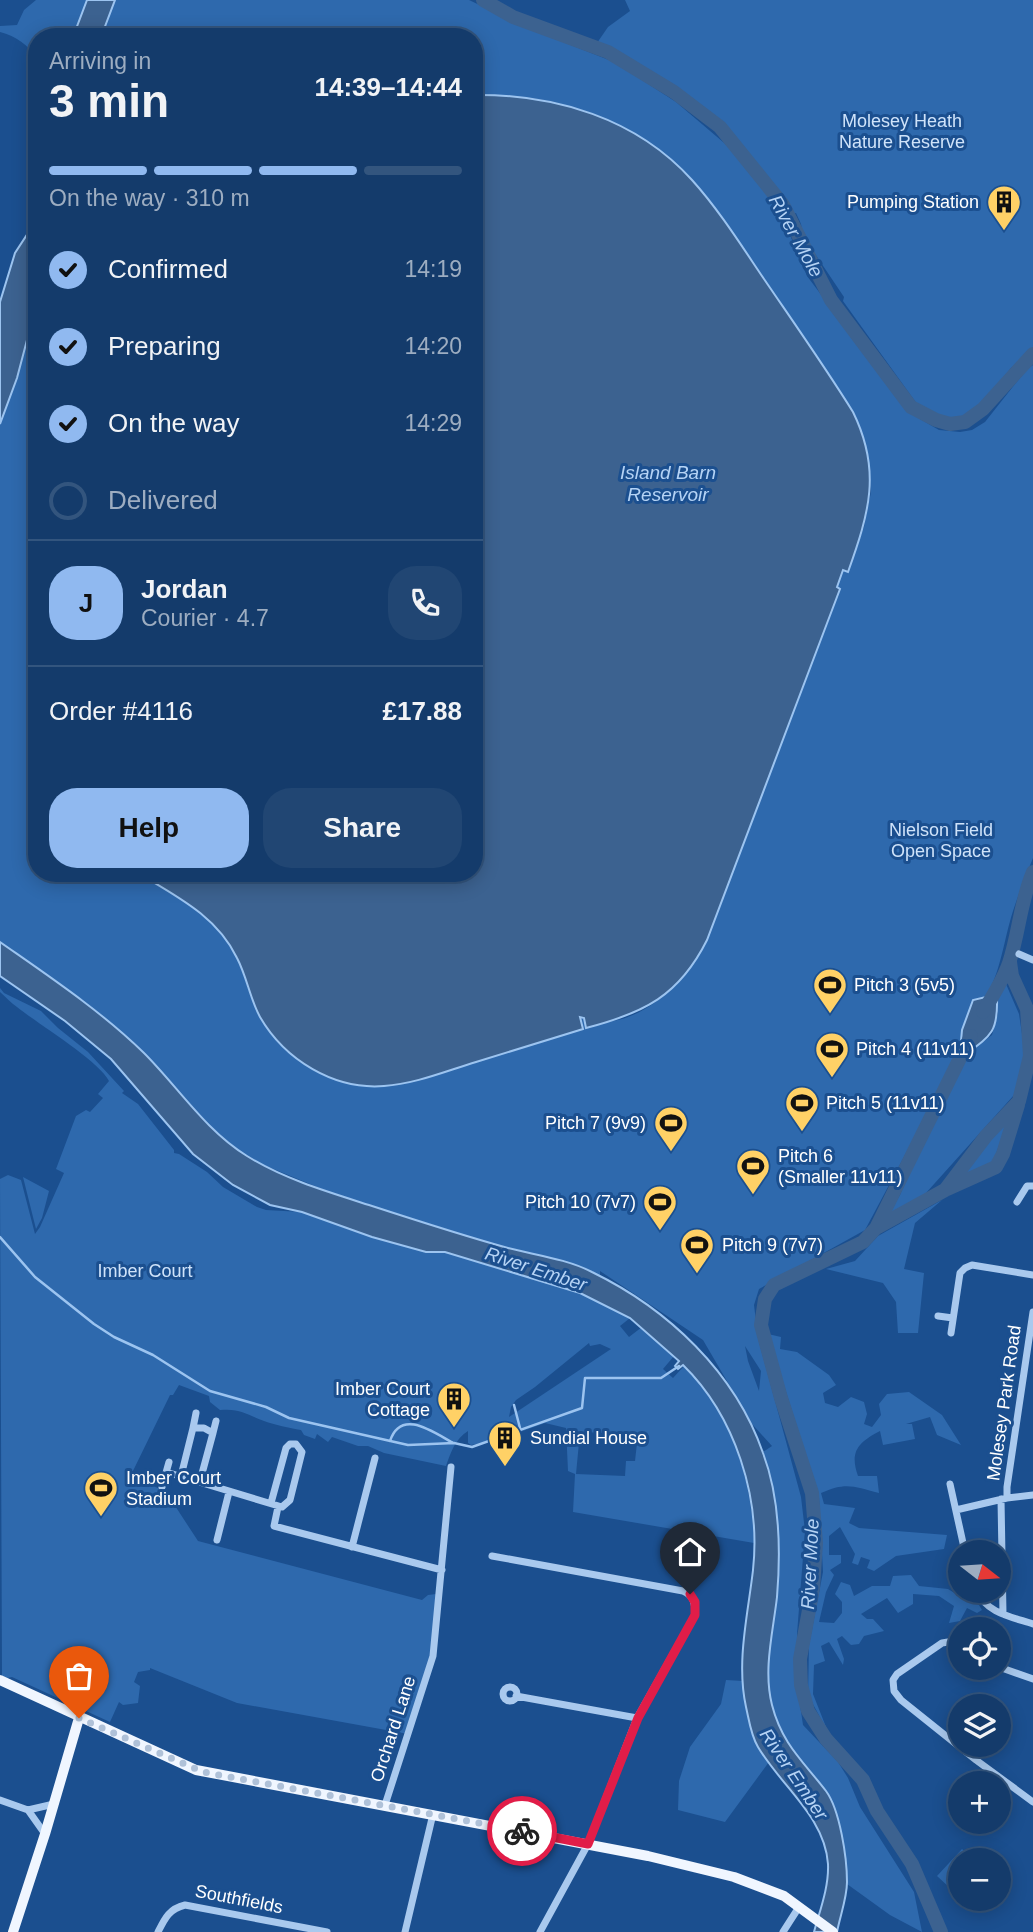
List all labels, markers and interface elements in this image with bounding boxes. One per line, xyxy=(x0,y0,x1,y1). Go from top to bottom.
text: Arriving in xyxy=(49,48,151,74)
text: 14:39–14:44 xyxy=(315,72,462,102)
text: 3 min xyxy=(49,75,169,127)
park label: Molesey Heath Nature Reserve xyxy=(839,111,965,152)
building icon: Pumping Station xyxy=(985,183,1023,232)
text: On the way · 310 m xyxy=(49,185,250,211)
water label: River Mole xyxy=(765,191,827,281)
place label: Pumping Station xyxy=(847,192,979,212)
icon: check xyxy=(49,251,87,289)
text: Confirmed xyxy=(108,254,228,284)
text: 14:19 xyxy=(404,256,462,282)
icon: check xyxy=(49,328,87,366)
text: Preparing xyxy=(108,331,221,361)
text: 14:20 xyxy=(404,333,462,359)
icon: check xyxy=(49,405,87,443)
text: On the way xyxy=(108,408,240,438)
text: 14:29 xyxy=(404,410,462,436)
water label: Island Barn Reservoir xyxy=(620,462,716,505)
text: Delivered xyxy=(108,485,218,515)
button: phone xyxy=(388,566,462,640)
text: Jordan xyxy=(141,574,228,604)
text: J xyxy=(79,588,93,618)
text: Courier · 4.7 xyxy=(141,605,269,631)
text: Order #4116 xyxy=(49,696,193,726)
text: £17.88 xyxy=(382,696,462,726)
button: Help xyxy=(49,788,249,868)
button: Share xyxy=(263,788,462,868)
park label: Nielson Field Open Space xyxy=(889,820,993,861)
sports icon: Pitch 3 (5v5) xyxy=(811,966,849,1015)
place label: Pitch 3 (5v5) xyxy=(854,975,955,995)
sports icon: Pitch 4 (11v11) xyxy=(813,1030,851,1079)
place label: Pitch 4 (11v11) xyxy=(856,1039,974,1059)
sports icon: Pitch 5 (11v11) xyxy=(783,1084,821,1133)
place label: Pitch 5 (11v11) xyxy=(826,1093,944,1113)
sports icon: Pitch 7 (9v9) xyxy=(652,1104,690,1153)
place label: Pitch 7 (9v9) xyxy=(545,1113,646,1133)
place label: Pitch 6 (Smaller 11v11) xyxy=(778,1146,902,1187)
sports icon: Pitch 6 (Smaller 11v11) xyxy=(734,1147,772,1196)
sports icon: Pitch 10 (7v7) xyxy=(641,1183,679,1232)
place label: Pitch 10 (7v7) xyxy=(525,1192,636,1212)
sports icon: Pitch 9 (7v7) xyxy=(678,1226,716,1275)
place label: Pitch 9 (7v7) xyxy=(722,1235,823,1255)
water label: River Ember xyxy=(483,1243,590,1296)
park label: Imber Court xyxy=(97,1261,193,1281)
street label: Molesey Park Road xyxy=(983,1324,1025,1482)
place label: Imber Court Cottage xyxy=(335,1379,430,1420)
building icon: Imber Court Cottage xyxy=(435,1380,473,1429)
building icon: Sundial House xyxy=(486,1419,524,1468)
place label: Sundial House xyxy=(530,1428,647,1448)
place label: Imber Court Stadium xyxy=(126,1468,221,1509)
sports icon: Imber Court Stadium xyxy=(82,1469,120,1518)
water label: River Mole xyxy=(797,1518,823,1610)
pin xyxy=(660,1522,720,1594)
icon: home xyxy=(671,1533,709,1571)
north arrow xyxy=(948,1540,1012,1603)
map controls xyxy=(948,1540,1011,1911)
button: locate xyxy=(948,1617,1011,1680)
pin xyxy=(49,1646,109,1718)
icon: bag xyxy=(60,1657,98,1695)
street label: Orchard Lane xyxy=(366,1674,420,1784)
button: layers xyxy=(948,1694,1011,1757)
water label: River Ember xyxy=(756,1724,833,1824)
button: + xyxy=(948,1771,1011,1834)
courier xyxy=(487,1796,557,1866)
icon: bike xyxy=(503,1812,541,1850)
button: − xyxy=(948,1848,1011,1911)
street label: Southfields xyxy=(193,1881,285,1917)

